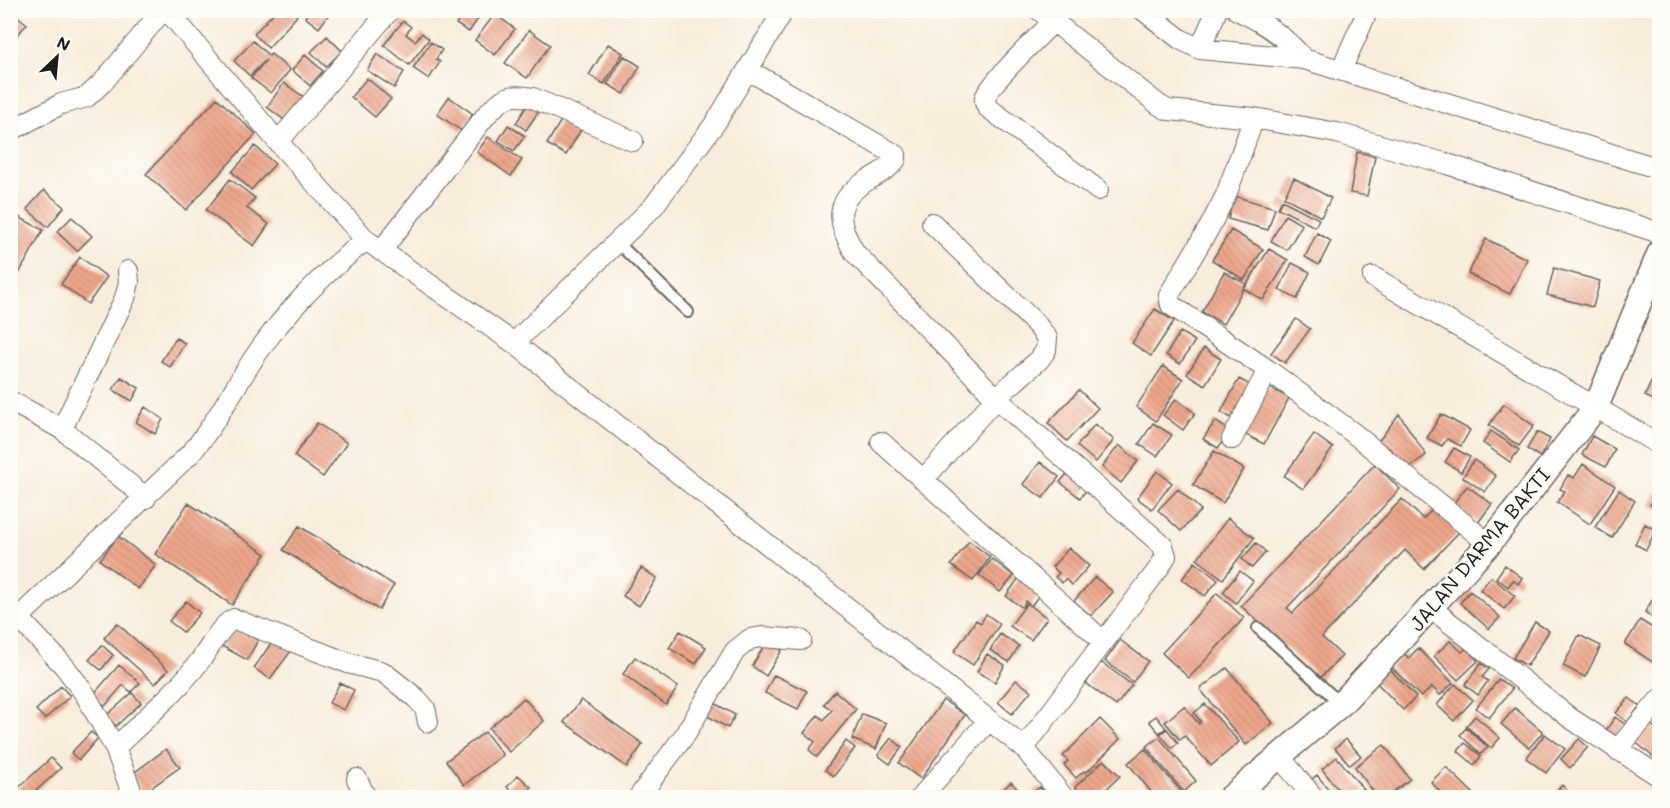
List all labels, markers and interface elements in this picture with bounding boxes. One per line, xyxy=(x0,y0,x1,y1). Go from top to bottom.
north arrow xyxy=(27,27,87,87)
text: N xyxy=(54,31,74,55)
street label: JALAN DARMA BAKTI xyxy=(1403,462,1555,636)

